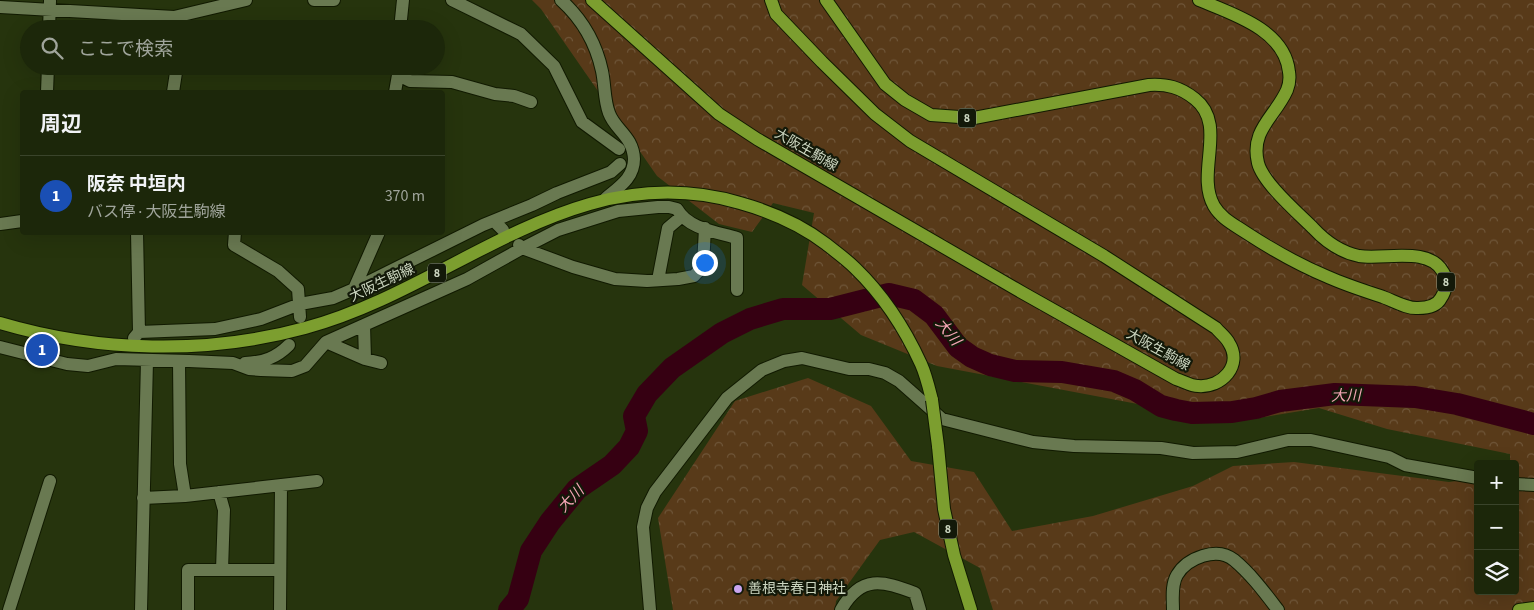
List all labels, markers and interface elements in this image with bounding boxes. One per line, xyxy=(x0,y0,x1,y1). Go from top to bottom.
search box xyxy=(20,20,445,75)
icon: search xyxy=(38,34,66,62)
text: ここで検索 xyxy=(78,36,173,63)
text: 周辺 xyxy=(40,109,82,139)
road number: 8 xyxy=(958,109,976,128)
street label: 大阪生駒線 xyxy=(771,124,841,176)
text: 阪奈 中垣内 xyxy=(87,171,186,198)
text: 1 xyxy=(52,185,60,207)
text: 370 m xyxy=(385,185,425,207)
text: バス停 · 大阪生駒線 xyxy=(87,201,225,223)
your location xyxy=(692,250,718,276)
street label: 大阪生駒線 xyxy=(346,259,418,307)
road number: 8 xyxy=(428,264,446,282)
road number: 8 xyxy=(1437,272,1455,292)
water label: 大川 xyxy=(930,314,967,352)
street label: 大阪生駒線 xyxy=(1123,324,1193,376)
pin: 1 xyxy=(26,331,58,369)
water label: 大川 xyxy=(1331,385,1363,407)
map controls xyxy=(1474,460,1519,595)
button: + xyxy=(1474,460,1519,505)
water label: 大川 xyxy=(553,479,590,517)
button: − xyxy=(1474,505,1519,550)
road number: 8 xyxy=(939,520,957,538)
button: layers xyxy=(1474,550,1519,595)
place label: 善根寺春日神社 xyxy=(748,579,846,599)
marker: 善根寺春日神社 xyxy=(732,583,744,595)

